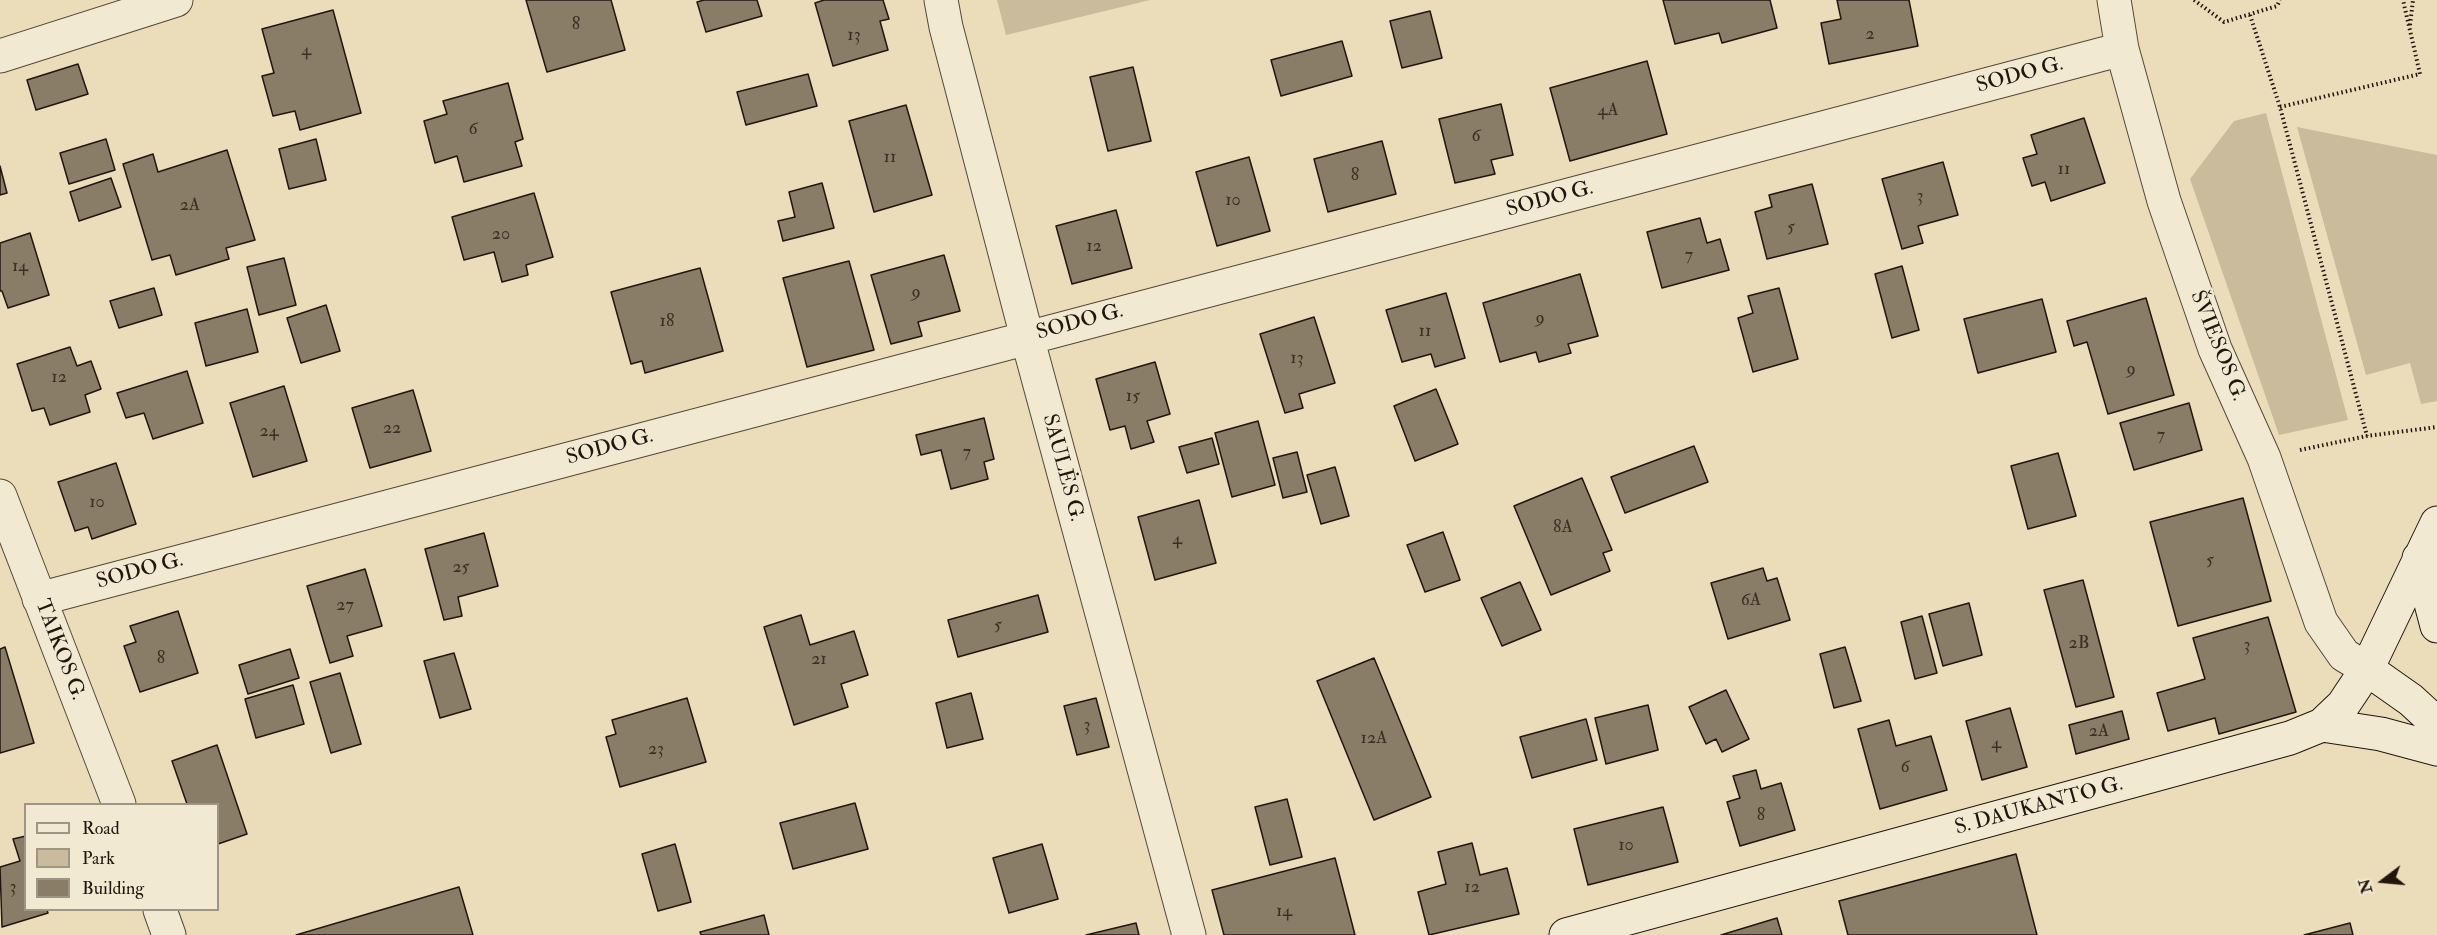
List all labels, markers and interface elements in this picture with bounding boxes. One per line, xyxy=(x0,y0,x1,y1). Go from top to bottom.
house number: 8 xyxy=(572,14,580,36)
house number: 2 xyxy=(1865,24,1875,46)
house number: 13 xyxy=(847,25,861,47)
house number: 4 xyxy=(301,40,311,62)
street label: SODO G. xyxy=(1974,52,2066,100)
house number: 4A xyxy=(1597,100,1619,122)
house number: 6 xyxy=(468,119,478,141)
house number: 6 xyxy=(1471,126,1481,148)
house number: 11 xyxy=(884,147,896,169)
house number: 11 xyxy=(2058,159,2070,181)
house number: 8 xyxy=(1351,165,1359,187)
street label: SODO G. xyxy=(1504,176,1596,224)
house number: 3 xyxy=(1917,186,1923,208)
house number: 10 xyxy=(1225,190,1241,212)
house number: 2A xyxy=(180,195,200,217)
house number: 5 xyxy=(1787,217,1795,239)
house number: 20 xyxy=(492,224,510,246)
house number: 12 xyxy=(1086,236,1102,258)
house number: 7 xyxy=(1685,245,1693,267)
house number: 14 xyxy=(12,256,28,278)
house number: 9 xyxy=(911,282,921,304)
street label: ŠVIESOS G. xyxy=(2184,287,2250,405)
street label: SODO G. xyxy=(1034,299,1126,347)
house number: 9 xyxy=(1535,308,1545,330)
house number: 18 xyxy=(660,311,674,333)
house number: 11 xyxy=(1419,321,1431,343)
house number: 13 xyxy=(1290,348,1304,370)
house number: 9 xyxy=(2126,359,2136,381)
house number: 12 xyxy=(51,367,67,389)
house number: 15 xyxy=(1126,386,1140,408)
street label: SAULĖS G. xyxy=(1036,412,1088,524)
house number: 22 xyxy=(383,418,401,440)
house number: 24 xyxy=(260,421,278,443)
street label: SODO G. xyxy=(564,424,656,472)
house number: 7 xyxy=(2157,425,2165,447)
house number: 7 xyxy=(963,442,971,464)
house number: 10 xyxy=(89,492,105,514)
house number: 8A xyxy=(1553,517,1573,539)
house number: 4 xyxy=(1172,529,1182,551)
street label: SODO G. xyxy=(94,548,186,596)
house number: 5 xyxy=(2206,550,2214,572)
house number: 25 xyxy=(453,557,469,579)
house number: 6A xyxy=(1741,590,1761,612)
house number: 27 xyxy=(336,595,354,617)
street label: TAIKOS G. xyxy=(28,596,90,704)
house number: 5 xyxy=(994,615,1002,637)
house number: 2B xyxy=(2069,633,2089,655)
house number: 3 xyxy=(2244,635,2250,657)
house number: 8 xyxy=(157,648,165,670)
house number: 21 xyxy=(811,649,827,671)
house number: 3 xyxy=(1084,715,1090,737)
house number: 2A xyxy=(2089,721,2109,743)
house number: 12A xyxy=(1361,728,1387,750)
house number: 4 xyxy=(1991,733,2001,755)
house number: 23 xyxy=(648,739,664,761)
house number: 6 xyxy=(1900,757,1910,779)
street label: S. DAUKANTO G. xyxy=(1952,772,2126,842)
legend xyxy=(24,803,219,911)
house number: 8 xyxy=(1757,805,1765,827)
text: Road xyxy=(82,817,120,840)
house number: 10 xyxy=(1618,835,1634,857)
text: Park xyxy=(82,847,115,870)
north arrow xyxy=(2353,851,2413,911)
text: N xyxy=(2354,876,2377,896)
house number: 3 xyxy=(10,877,16,899)
text: Building xyxy=(82,877,144,900)
house number: 12 xyxy=(1464,877,1480,899)
house number: 14 xyxy=(1276,901,1292,923)

